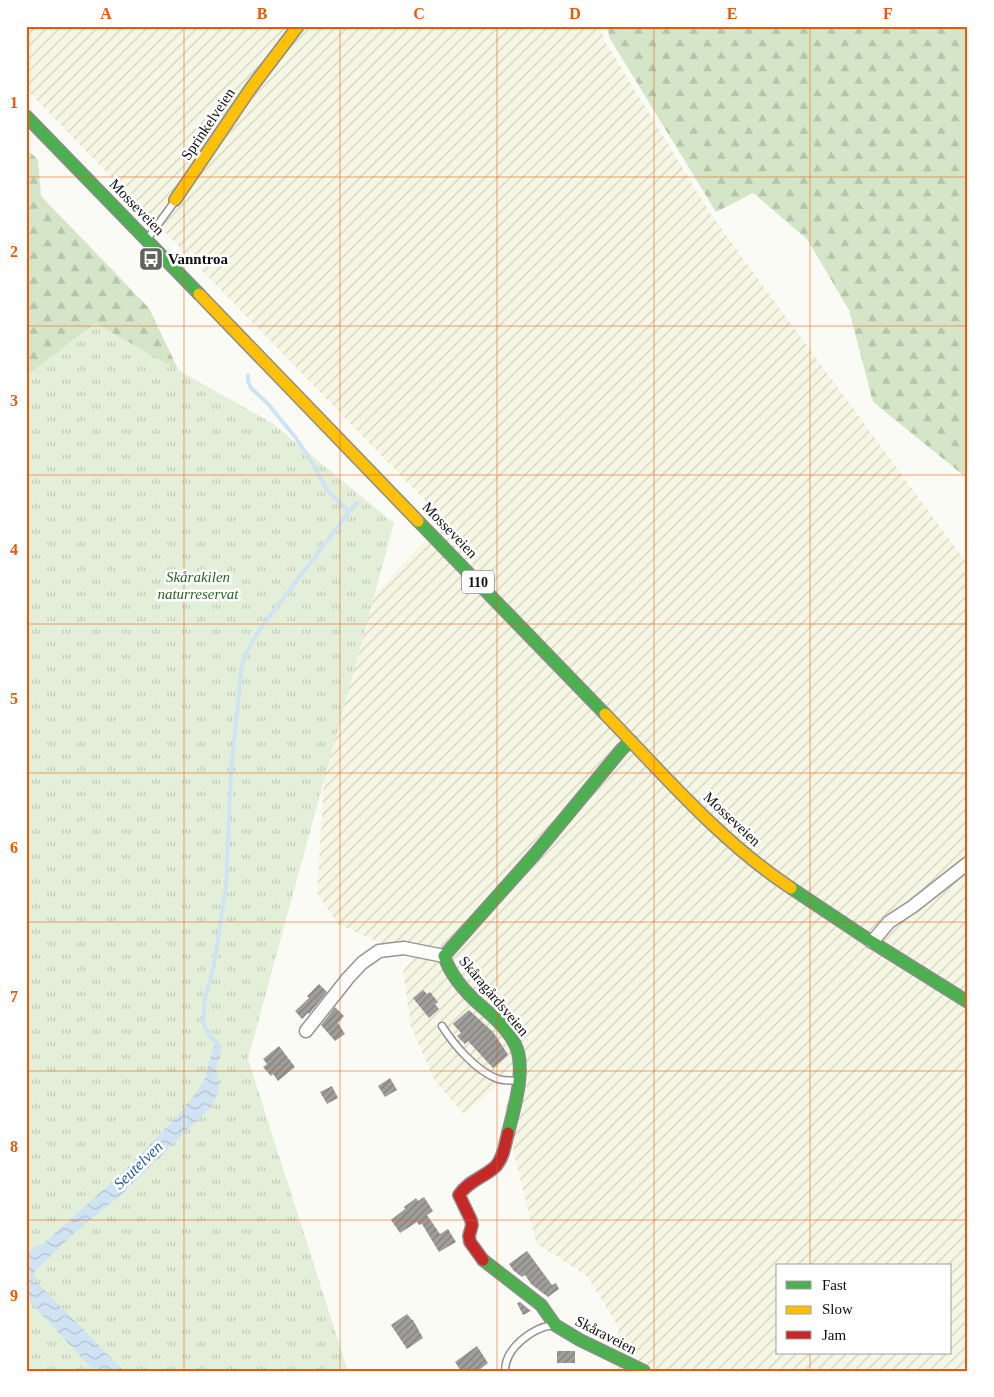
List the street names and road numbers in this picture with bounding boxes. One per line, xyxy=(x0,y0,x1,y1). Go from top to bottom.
street label: Sprinkelveien xyxy=(178,85,238,163)
street label: Mosseveien xyxy=(106,176,168,239)
street label: Mosseveien xyxy=(419,499,481,562)
road number: 110 xyxy=(462,570,494,594)
street label: Mosseveien xyxy=(700,789,764,850)
street label: Skåragårdsveien xyxy=(456,953,532,1039)
street label: Skåraveien xyxy=(573,1313,640,1357)

